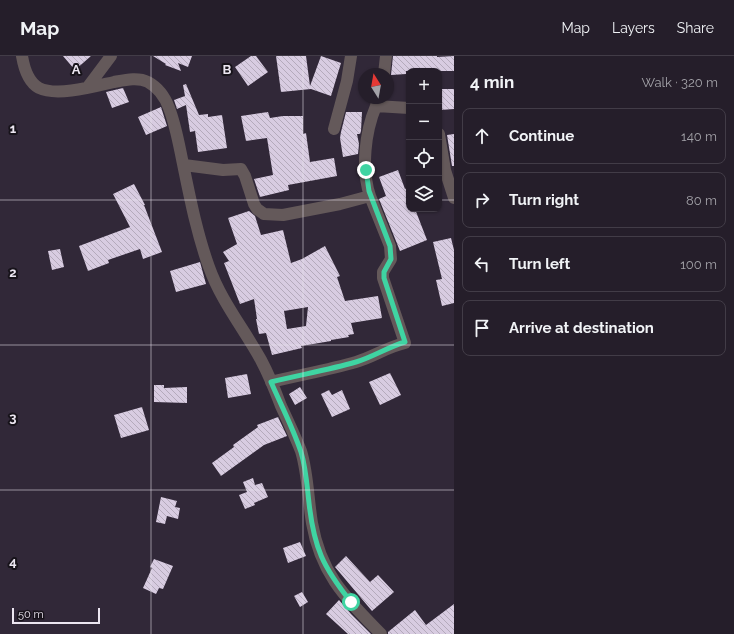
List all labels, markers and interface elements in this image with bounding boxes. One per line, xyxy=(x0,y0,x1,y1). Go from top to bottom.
text: Map xyxy=(20,17,59,39)
text: Map xyxy=(562,20,590,36)
text: Layers xyxy=(612,20,655,36)
text: Share xyxy=(677,20,714,36)
text: A xyxy=(72,62,81,77)
text: B xyxy=(223,62,232,77)
north arrow xyxy=(358,68,394,104)
map controls xyxy=(406,68,442,212)
button: + xyxy=(406,68,442,104)
text: 4 min xyxy=(470,72,514,92)
text: Walk · 320 m xyxy=(642,75,718,90)
button: − xyxy=(406,104,442,140)
text: 1 xyxy=(10,121,17,136)
icon: ahead xyxy=(471,125,493,147)
text: Continue xyxy=(509,127,574,145)
text: 140 m xyxy=(681,129,717,144)
button: locate xyxy=(406,140,442,176)
route end xyxy=(357,161,375,179)
button: layers xyxy=(406,176,442,212)
icon: right xyxy=(471,189,493,211)
text: Turn right xyxy=(509,191,579,209)
text: 80 m xyxy=(686,193,717,208)
icon: left xyxy=(471,253,493,275)
text: Turn left xyxy=(509,255,570,273)
text: 100 m xyxy=(680,257,717,272)
text: 2 xyxy=(9,265,17,280)
icon: arrive xyxy=(471,317,493,339)
text: Arrive at destination xyxy=(509,319,654,337)
text: 3 xyxy=(9,410,17,425)
text: 4 xyxy=(9,554,17,569)
route start xyxy=(342,593,360,611)
scale bar xyxy=(12,606,100,625)
text: 50 m xyxy=(18,608,44,621)

